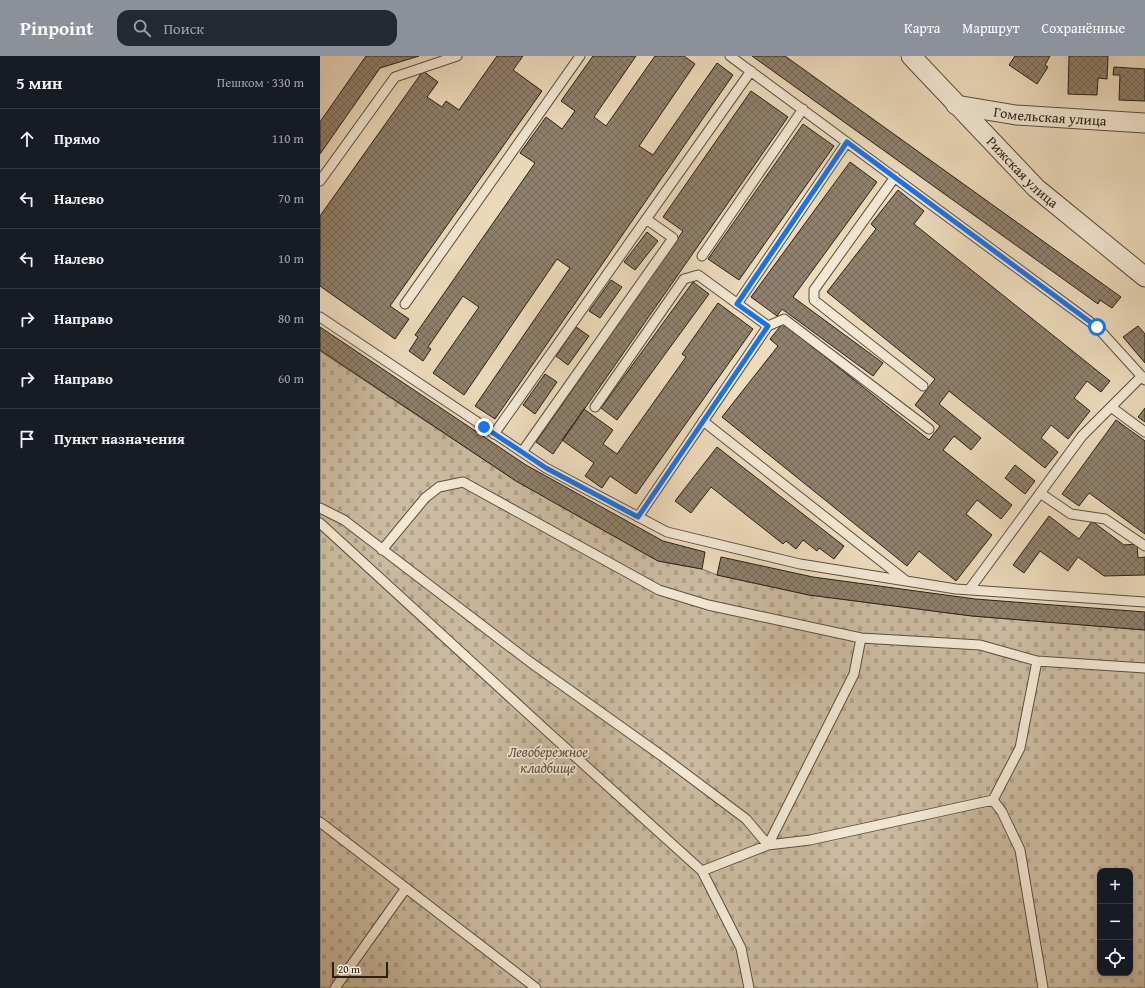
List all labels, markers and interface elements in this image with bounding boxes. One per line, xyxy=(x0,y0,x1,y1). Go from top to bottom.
search box xyxy=(117,10,397,46)
text: Pinpoint xyxy=(20,14,93,42)
icon: search xyxy=(131,17,153,39)
text: Поиск xyxy=(163,18,204,39)
text: Карта xyxy=(904,18,940,38)
text: Маршрут xyxy=(962,18,1020,38)
text: Сохранённые xyxy=(1042,18,1125,38)
text: 5 мин xyxy=(16,70,62,95)
text: Пешком · 330 m xyxy=(217,73,304,92)
street label: Гомельская улица xyxy=(992,101,1108,131)
icon: ahead xyxy=(16,128,38,150)
text: Прямо xyxy=(54,128,100,149)
text: 110 m xyxy=(272,129,304,148)
street label: Рижская улица xyxy=(982,132,1063,213)
icon: left xyxy=(16,188,38,210)
text: Налево xyxy=(54,188,104,209)
text: 70 m xyxy=(278,189,304,208)
icon: left xyxy=(16,248,38,270)
text: Налево xyxy=(54,248,104,269)
text: 10 m xyxy=(278,249,304,268)
icon: right xyxy=(16,308,38,330)
text: Направо xyxy=(54,308,113,329)
text: 80 m xyxy=(278,309,304,328)
route start xyxy=(1088,318,1106,336)
icon: right xyxy=(16,368,38,390)
text: Направо xyxy=(54,368,113,389)
text: 60 m xyxy=(278,369,304,388)
route end xyxy=(475,418,493,436)
icon: arrive xyxy=(16,428,38,450)
text: Пункт назначения xyxy=(54,428,185,449)
park label: Левобережное кладбище xyxy=(508,742,588,778)
map controls xyxy=(1097,868,1133,976)
button: + xyxy=(1097,868,1133,904)
button: − xyxy=(1097,904,1133,940)
button: locate xyxy=(1097,940,1133,976)
scale bar xyxy=(332,960,388,979)
text: 20 m xyxy=(338,961,360,977)

